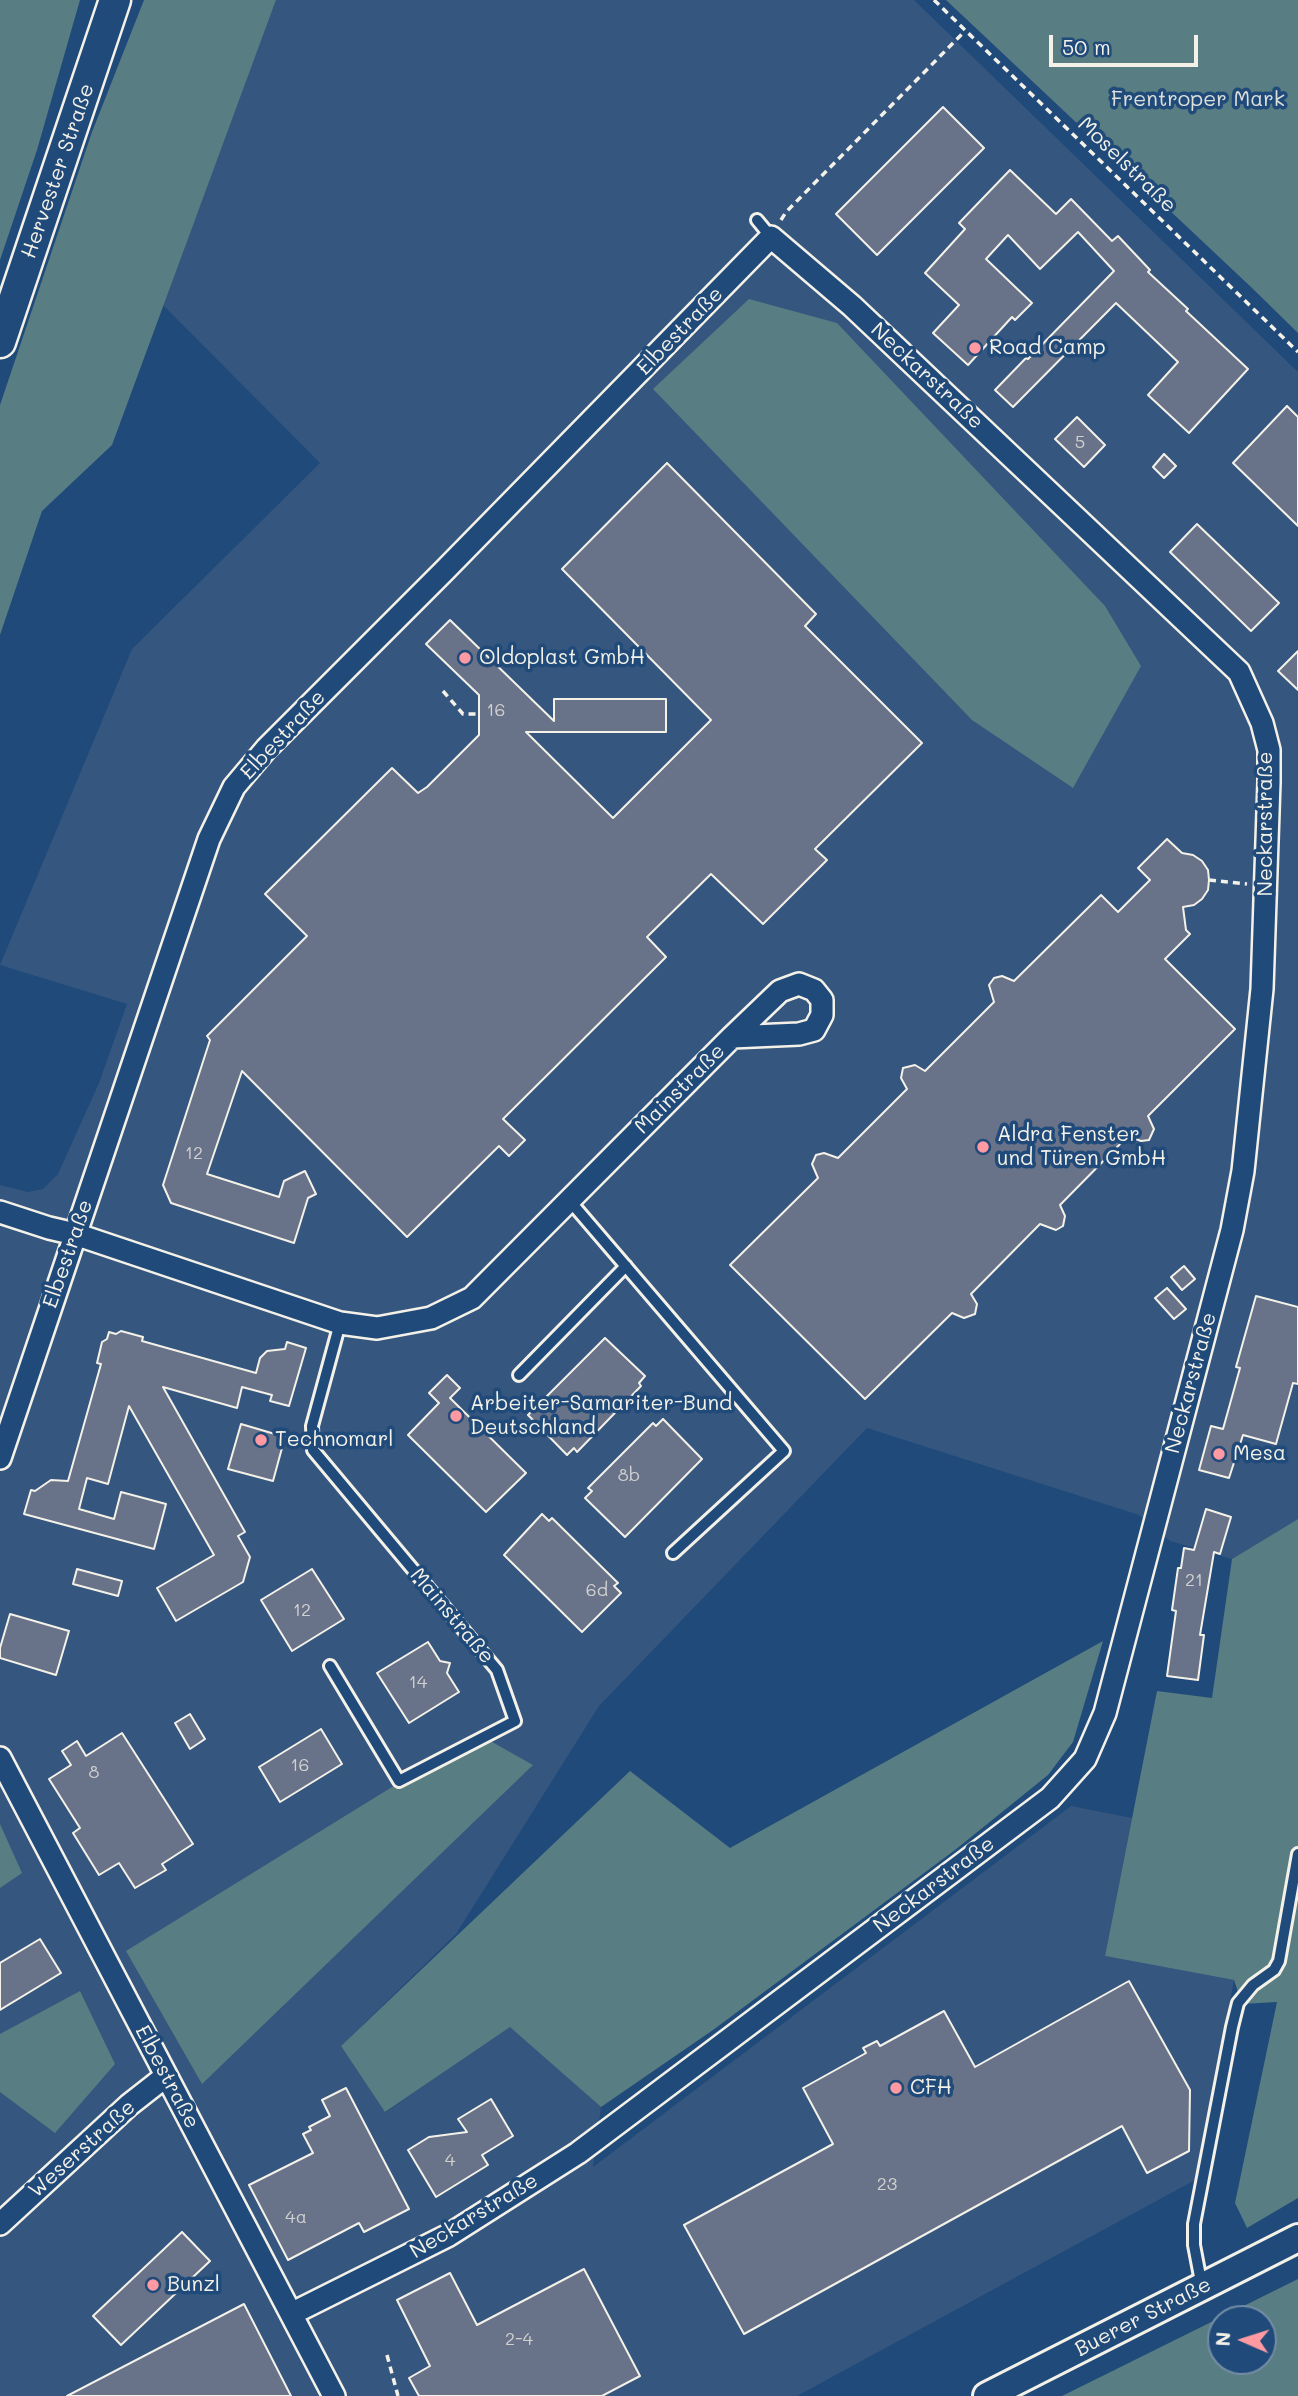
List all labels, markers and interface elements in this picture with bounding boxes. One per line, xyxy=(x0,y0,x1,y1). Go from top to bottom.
scale bar xyxy=(1053,21,1202,65)
text: 50 m xyxy=(1062,33,1111,60)
street label: Hervester Straße xyxy=(16,80,100,262)
park label: Frentroper Mark xyxy=(1111,87,1285,113)
street label: Moselstraße xyxy=(1073,112,1181,218)
street label: Elbestraße xyxy=(632,282,728,380)
street label: Neckarstraße xyxy=(865,317,989,435)
place label: Road Camp xyxy=(989,335,1106,361)
marker: Road Camp xyxy=(967,340,983,356)
house number: 5 xyxy=(1075,431,1085,453)
place label: Oldoplast GmbH xyxy=(479,645,645,671)
marker: Oldoplast GmbH xyxy=(457,650,473,666)
street label: Elbestraße xyxy=(235,685,331,785)
house number: 16 xyxy=(487,699,505,721)
street label: Neckarstraße xyxy=(1253,751,1279,897)
street label: Mainstraße xyxy=(630,1039,730,1139)
place label: Aldra Fenster und Türen GmbH xyxy=(997,1122,1166,1172)
marker: Aldra Fenster und Türen GmbH xyxy=(975,1139,991,1155)
house number: 12 xyxy=(185,1142,203,1164)
street label: Elbestraße xyxy=(38,1196,98,1312)
street label: Neckarstraße xyxy=(1160,1310,1222,1456)
place label: Arbeiter-Samariter-Bund Deutschland xyxy=(470,1391,732,1441)
marker: Arbeiter-Samariter-Bund Deutschland xyxy=(448,1408,464,1424)
place label: Technomarl xyxy=(275,1427,394,1453)
marker: Technomarl xyxy=(253,1432,269,1448)
place label: Mesa xyxy=(1233,1441,1286,1467)
marker: Mesa xyxy=(1211,1446,1227,1462)
house number: 8b xyxy=(618,1464,640,1486)
street label: Mainstraße xyxy=(405,1563,499,1669)
house number: 21 xyxy=(1185,1569,1203,1591)
house number: 6d xyxy=(586,1579,608,1601)
house number: 12 xyxy=(293,1599,311,1621)
house number: 14 xyxy=(409,1671,427,1693)
house number: 16 xyxy=(291,1754,309,1776)
house number: 8 xyxy=(89,1761,99,1783)
street label: Neckarstraße xyxy=(869,1831,999,1939)
street label: Elbestraße xyxy=(129,2021,205,2133)
place label: CFH xyxy=(910,2075,952,2101)
marker: CFH xyxy=(888,2080,904,2096)
street label: Weserstraße xyxy=(24,2095,140,2203)
house number: 4 xyxy=(445,2149,455,2171)
street label: Neckarstraße xyxy=(405,2168,543,2264)
house number: 23 xyxy=(877,2173,897,2195)
house number: 4a xyxy=(285,2206,307,2228)
place label: Bunzl xyxy=(167,2272,220,2298)
street label: Buerer Straße xyxy=(1071,2272,1215,2362)
marker: Bunzl xyxy=(145,2277,161,2293)
north arrow xyxy=(1207,2305,1277,2375)
house number: 2-4 xyxy=(505,2328,533,2350)
text: N xyxy=(1210,2331,1235,2347)

